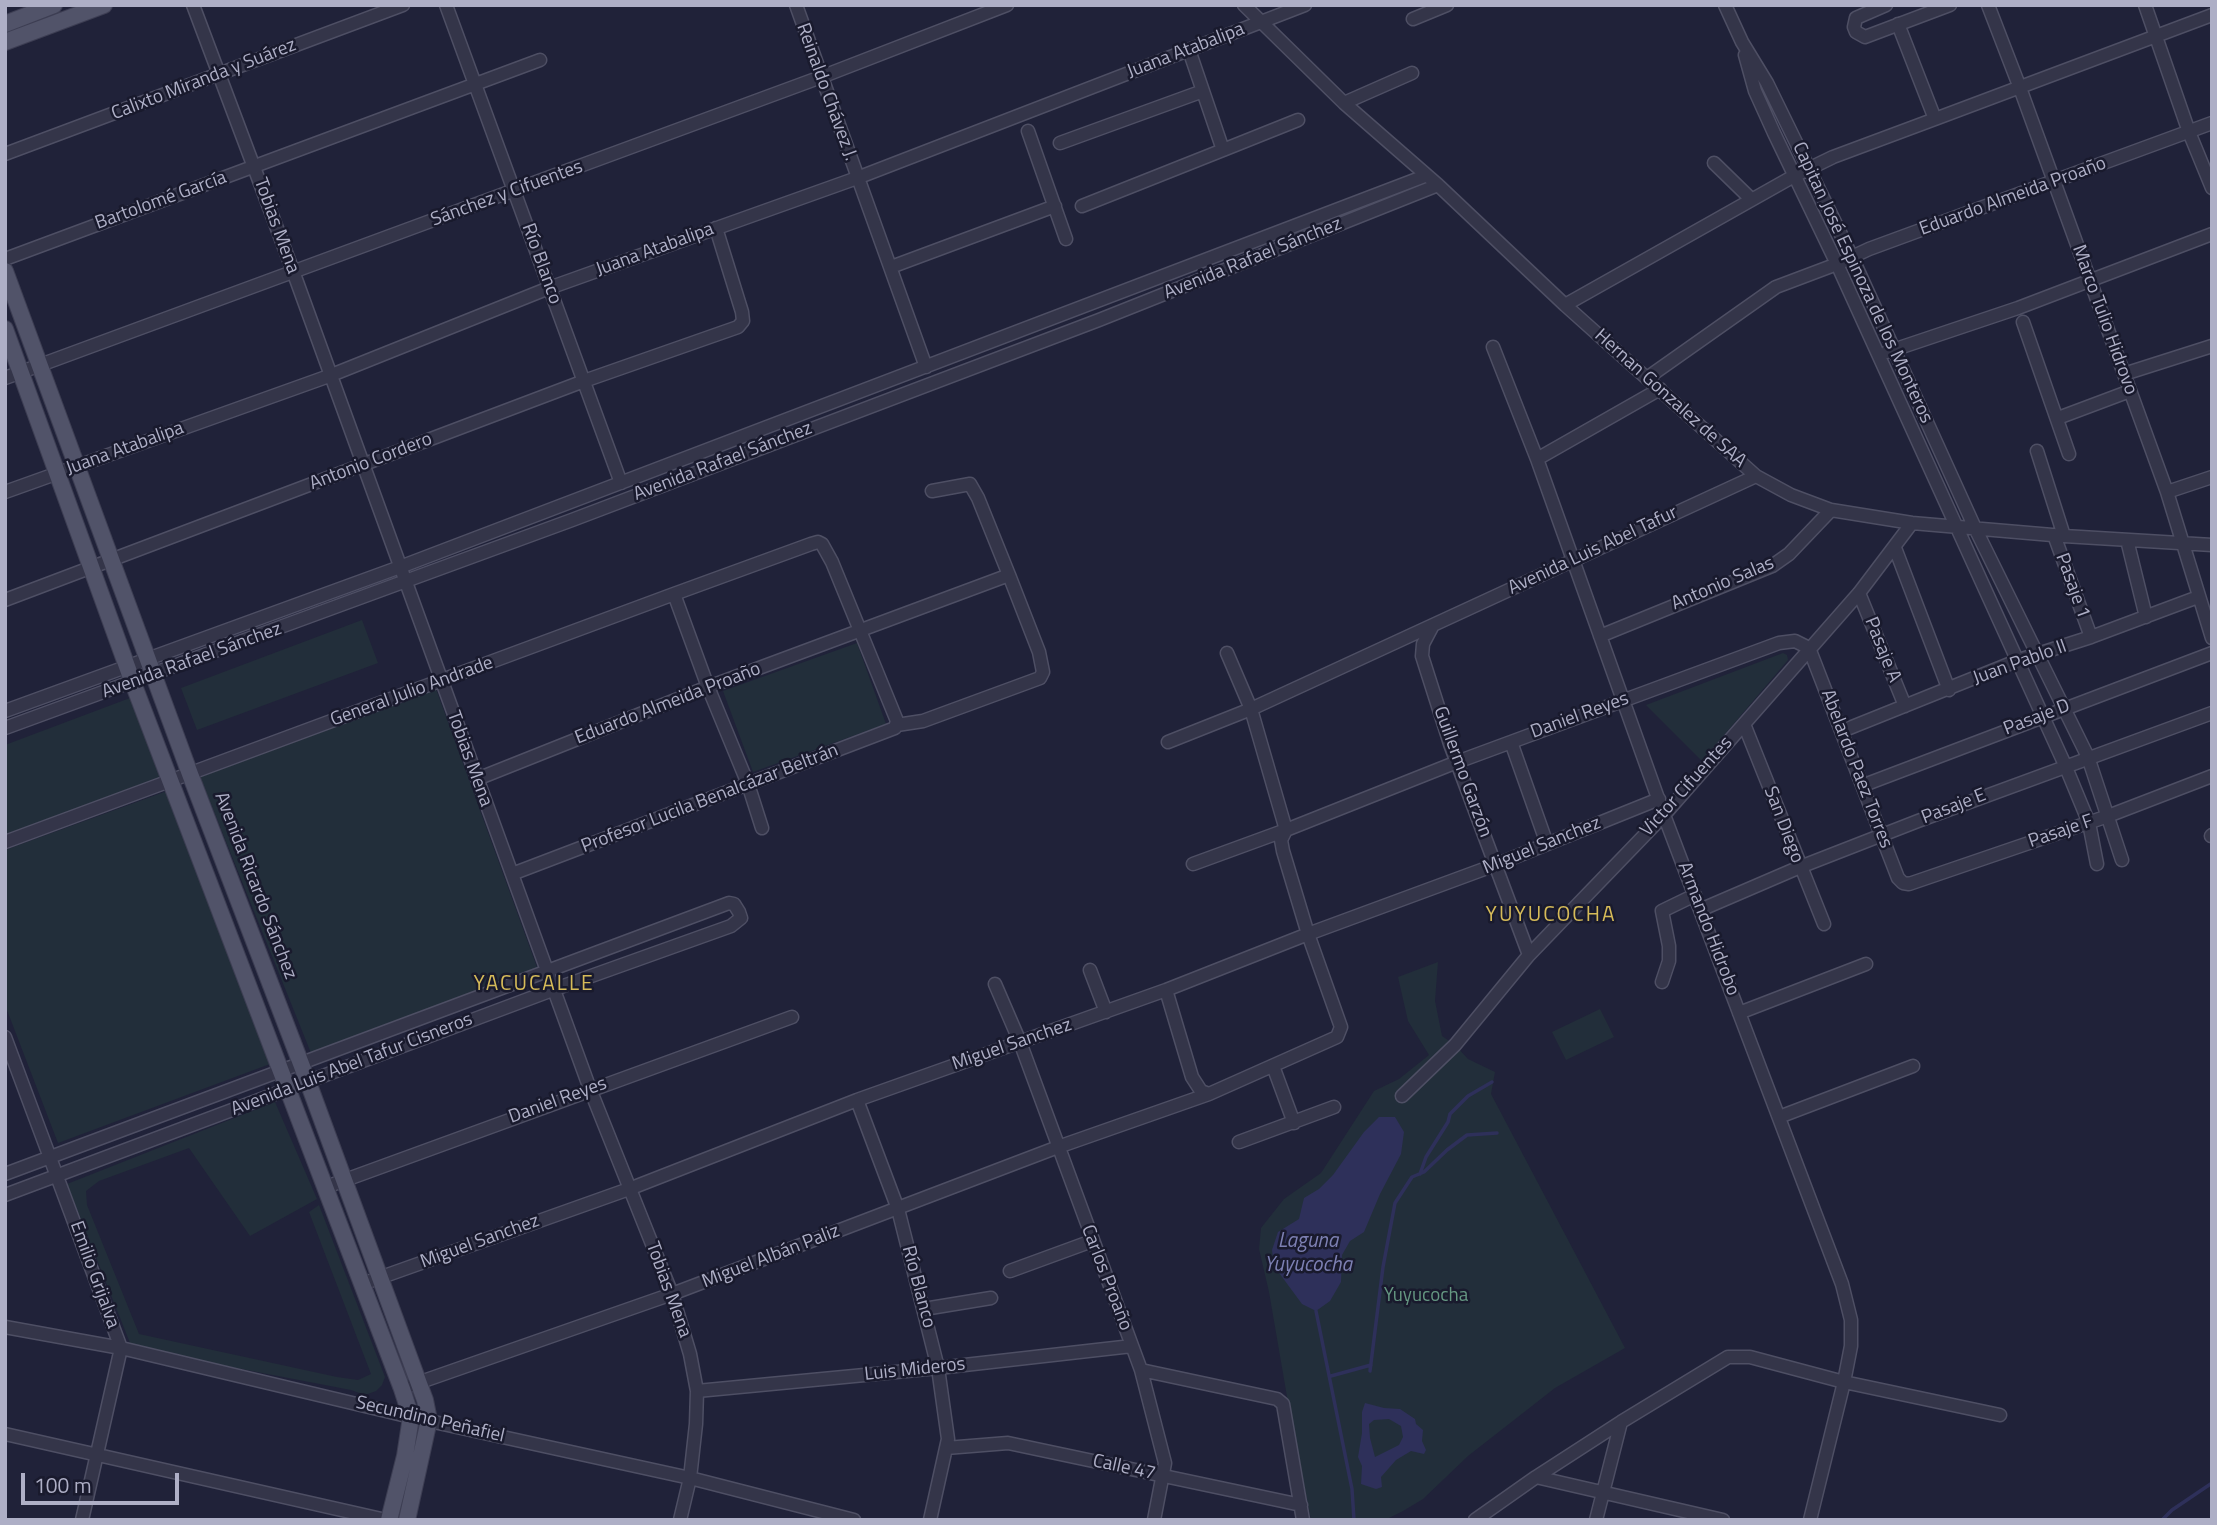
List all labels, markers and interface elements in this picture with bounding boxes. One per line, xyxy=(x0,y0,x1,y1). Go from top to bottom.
street label: Juana Atabalipa xyxy=(1124,18,1248,84)
street label: Reinaldo Chávez J. xyxy=(791,20,861,164)
street label: Calixto Miranda y Suárez xyxy=(108,34,300,126)
street label: Capitan José Espinoza de los Monteros xyxy=(1787,139,1937,427)
street label: Eduardo Almeida Proaño xyxy=(1916,153,2110,241)
street label: Sánchez y Cifuentes xyxy=(428,156,586,232)
street label: Bartolomé García xyxy=(92,167,230,235)
street label: Tobias Mena xyxy=(248,175,304,277)
street label: Avenida Rafael Sánchez xyxy=(1161,213,1345,305)
street label: Juana Atabalipa xyxy=(593,218,717,282)
street label: Río Blanco xyxy=(516,221,566,307)
street label: Marco Tulio Hidrovo xyxy=(2066,242,2142,398)
street label: Hernan Gonzalez de SAA xyxy=(1589,325,1751,473)
street label: Juana Atabalipa xyxy=(63,417,187,481)
street label: Avenida Rafael Sánchez xyxy=(630,417,816,507)
street label: Antonio Cordero xyxy=(307,428,435,496)
street label: Avenida Luis Abel Tafur xyxy=(1505,502,1681,600)
street label: Pasaje 1 xyxy=(2050,550,2094,622)
street label: Antonio Salas xyxy=(1668,552,1778,616)
street label: Pasaje A xyxy=(1859,614,1905,686)
street label: Avenida Rafael Sánchez xyxy=(99,618,285,704)
street label: Juan Pablo II xyxy=(1970,636,2070,690)
street label: General Julio Andrade xyxy=(328,652,496,732)
street label: Eduardo Almeida Proaño xyxy=(572,658,764,750)
street label: Abelardo Paez Torres xyxy=(1815,686,1897,852)
street label: Daniel Reyes xyxy=(1528,688,1632,744)
street label: Pasaje D xyxy=(2001,695,2073,741)
street label: Guillermo Garzón xyxy=(1428,703,1496,841)
street label: Tobias Mena xyxy=(441,708,497,810)
street label: Victor Cifuentes xyxy=(1636,732,1738,842)
street label: Profesor Lucila Benalcázar Beltrán xyxy=(578,739,842,859)
street label: San Diego xyxy=(1758,784,1808,866)
street label: Pasaje E xyxy=(1918,784,1990,830)
street label: Avenida Ricardo Sánchez xyxy=(209,789,301,983)
street label: Pasaje F xyxy=(2026,810,2096,854)
street label: Miguel Sanchez xyxy=(1480,812,1604,880)
street label: Armando Hidrobo xyxy=(1672,859,1744,999)
district label: YUYUCOCHA xyxy=(1487,903,1615,929)
district label: YACUCALLE xyxy=(475,972,593,998)
street label: Avenida Luis Abel Tafur Cisneros xyxy=(228,1008,476,1122)
street label: Miguel Sanchez xyxy=(949,1014,1075,1076)
street label: Daniel Reyes xyxy=(506,1073,610,1129)
street label: Miguel Sanchez xyxy=(417,1210,543,1274)
street label: Emilio Grijalva xyxy=(64,1218,124,1332)
street label: Miguel Albán Paliz xyxy=(699,1220,843,1294)
street label: Carlos Proaño xyxy=(1075,1222,1137,1334)
water label: Laguna Yuyucocha xyxy=(1264,1229,1352,1279)
street label: Tobias Mena xyxy=(640,1239,696,1341)
street label: Río Blanco xyxy=(896,1243,940,1331)
park label: Yuyucocha xyxy=(1384,1285,1468,1307)
street label: Luis Mideros xyxy=(863,1353,967,1387)
street label: Secundino Peñafiel xyxy=(353,1392,507,1448)
street label: Calle 47 xyxy=(1090,1450,1158,1486)
scale bar xyxy=(24,1458,182,1502)
text: 100 m xyxy=(34,1469,91,1501)

